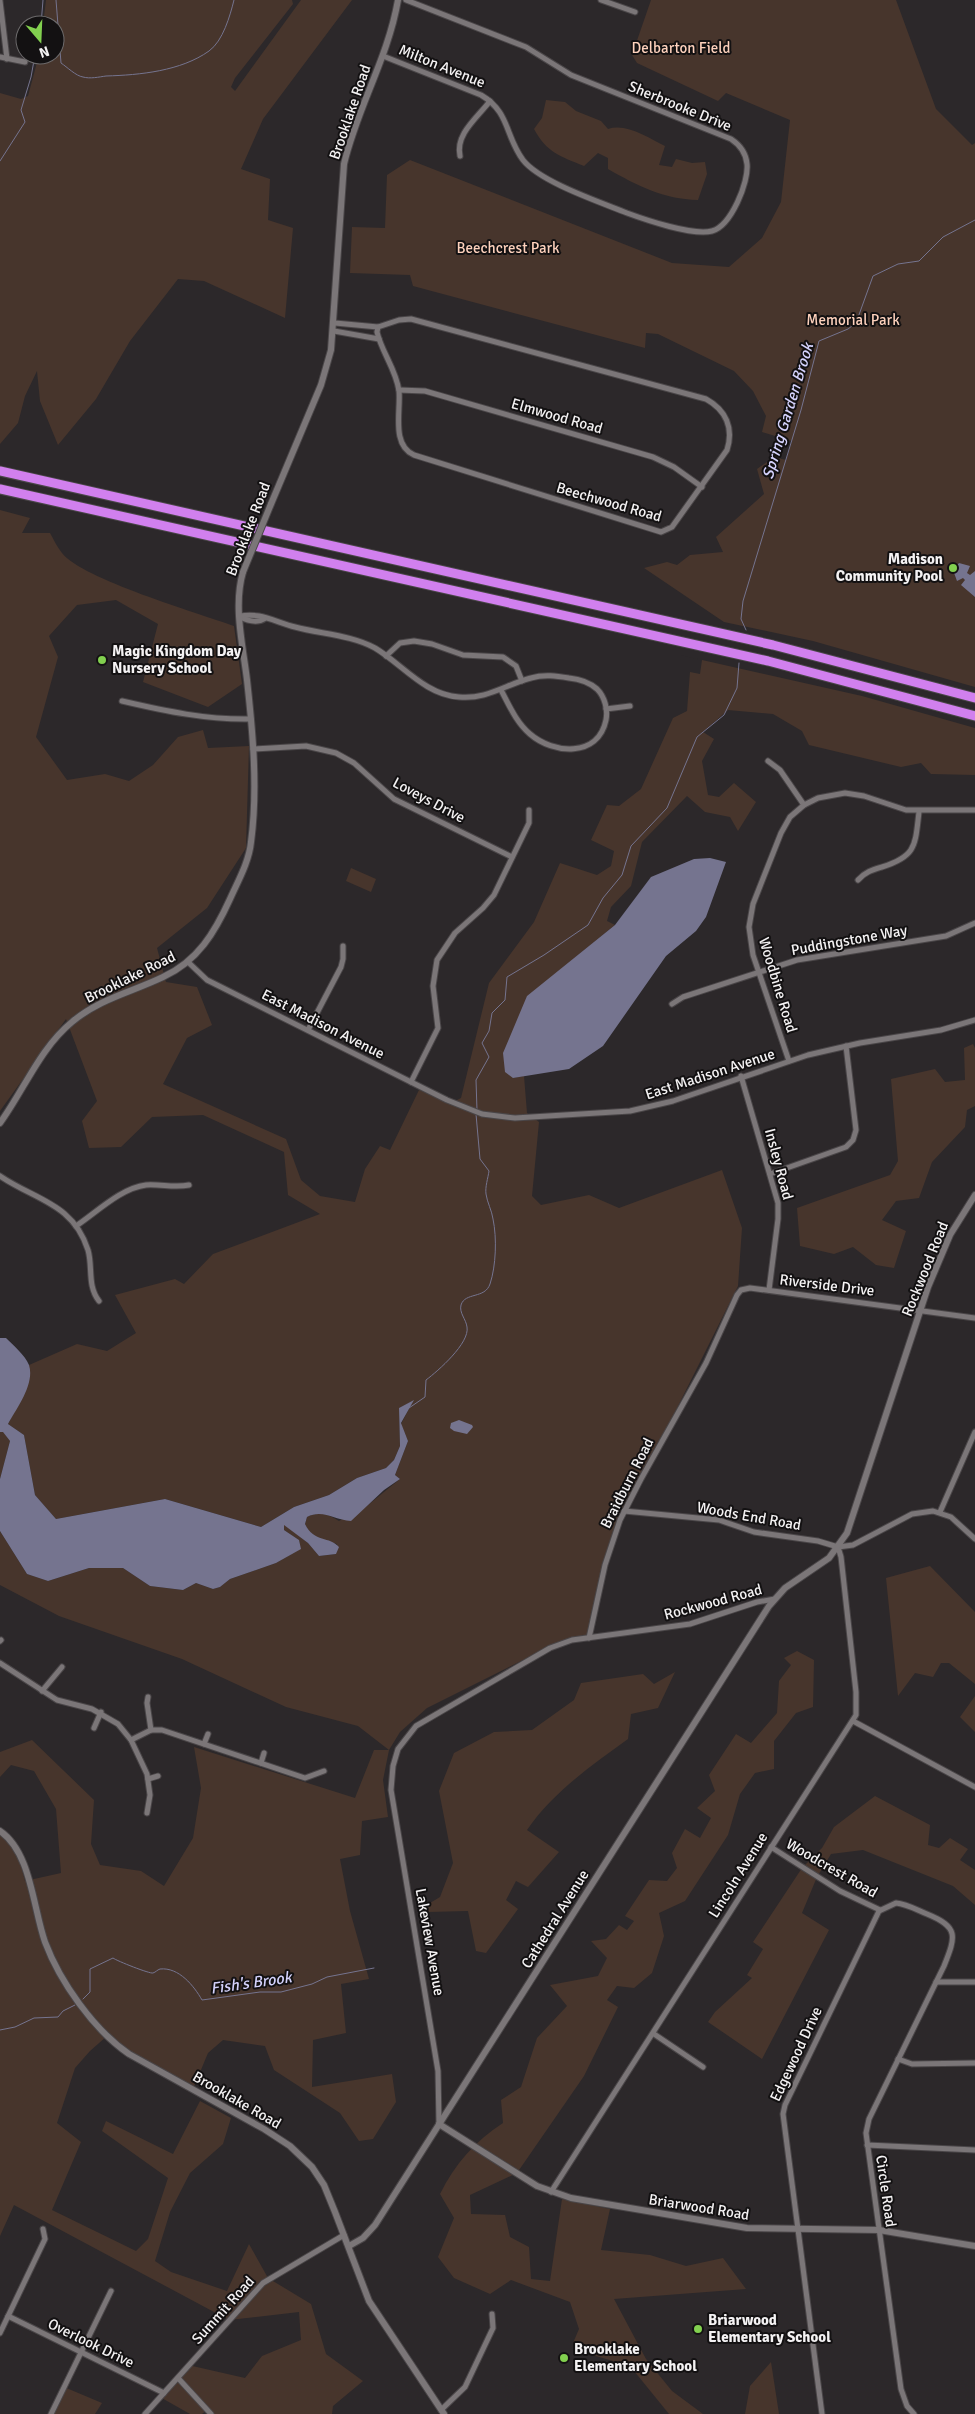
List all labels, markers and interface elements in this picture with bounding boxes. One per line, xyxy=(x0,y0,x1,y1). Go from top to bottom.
north arrow xyxy=(15,15,65,65)
park label: Delbarton Field xyxy=(631,39,731,57)
street label: Milton Avenue xyxy=(396,40,488,92)
text: N xyxy=(37,42,51,61)
street label: Brooklake Road xyxy=(325,62,375,162)
street label: Sherbrooke Drive xyxy=(626,77,734,135)
park label: Beechcrest Park xyxy=(456,239,560,257)
park label: Memorial Park xyxy=(806,311,900,329)
water label: Spring Garden Brook xyxy=(758,339,819,481)
street label: Elmwood Road xyxy=(509,394,605,438)
street label: Beechwood Road xyxy=(554,478,664,526)
street label: Brooklake Road xyxy=(222,479,274,579)
place label: Madison Community Pool xyxy=(836,550,943,585)
marker: Madison Community Pool xyxy=(947,562,959,574)
place label: Magic Kingdom Day Nursery School xyxy=(112,642,242,677)
marker: Magic Kingdom Day Nursery School xyxy=(96,654,108,666)
street label: Loveys Drive xyxy=(390,773,468,827)
street label: Puddingstone Way xyxy=(790,921,908,959)
street label: Woodbine Road xyxy=(755,935,801,1035)
street label: Brooklake Road xyxy=(81,947,179,1007)
street label: East Madison Avenue xyxy=(259,985,387,1063)
street label: East Madison Avenue xyxy=(643,1045,777,1103)
street label: Insley Road xyxy=(761,1126,797,1202)
street label: Rockwood Road xyxy=(898,1219,952,1319)
street label: Riverside Drive xyxy=(778,1270,876,1300)
street label: Braidburn Road xyxy=(596,1435,658,1531)
street label: Woods End Road xyxy=(695,1498,803,1534)
street label: Rockwood Road xyxy=(662,1580,764,1624)
street label: Lincoln Avenue xyxy=(705,1829,771,1921)
street label: Woodcrest Road xyxy=(783,1835,881,1902)
street label: Cathedral Avenue xyxy=(517,1866,593,1972)
street label: Lakeview Avenue xyxy=(412,1887,448,1997)
water label: Fish's Brook xyxy=(209,1967,295,1999)
street label: Edgewood Drive xyxy=(766,2004,826,2104)
street label: Brooklake Road xyxy=(190,2067,284,2133)
street label: Circle Road xyxy=(872,2154,900,2228)
street label: Briarwood Road xyxy=(647,2190,751,2224)
street label: Summit Road xyxy=(188,2272,258,2348)
place label: Briarwood Elementary School xyxy=(708,2311,831,2346)
street label: Overlook Drive xyxy=(45,2314,137,2372)
marker: Briarwood Elementary School xyxy=(692,2323,704,2335)
place label: Brooklake Elementary School xyxy=(574,2340,697,2375)
marker: Brooklake Elementary School xyxy=(558,2352,570,2364)

